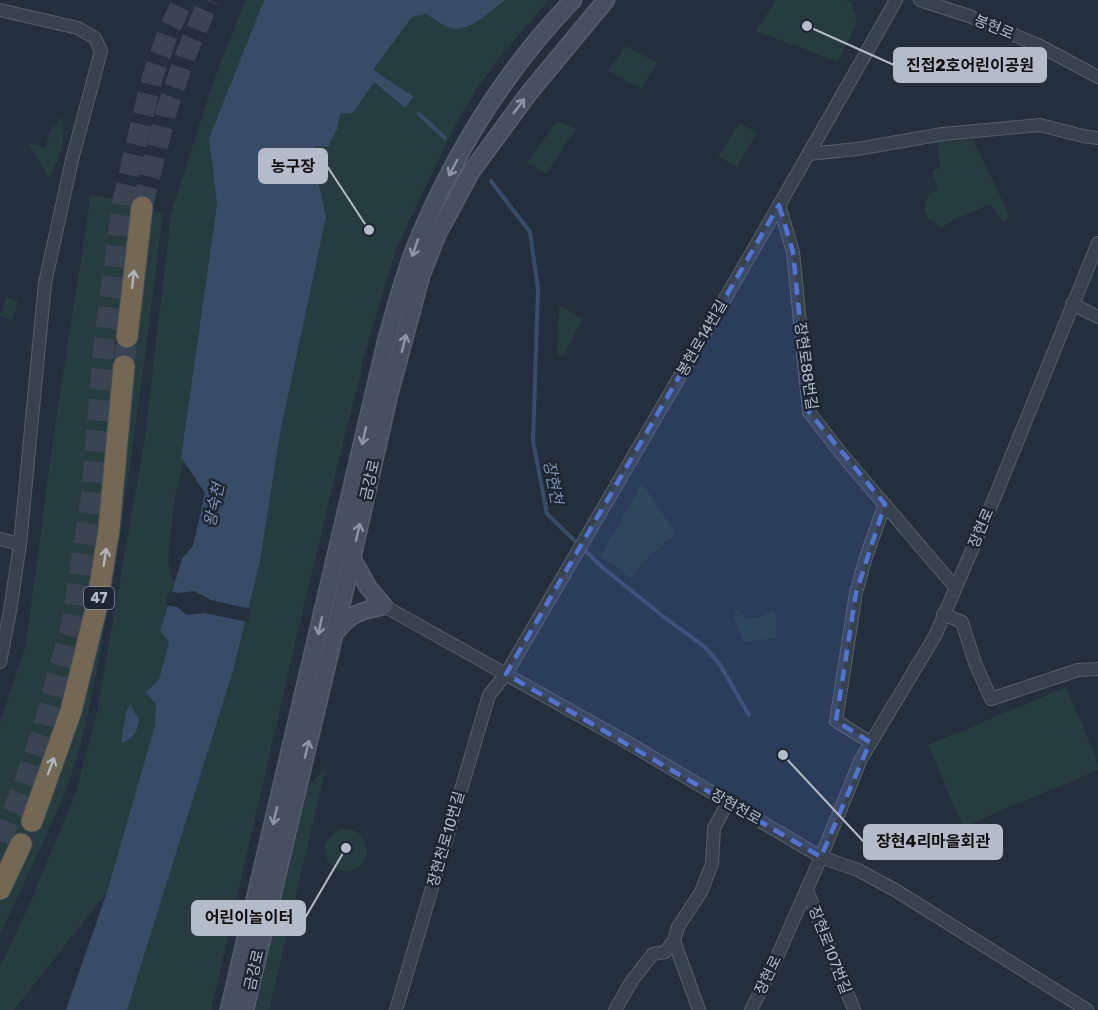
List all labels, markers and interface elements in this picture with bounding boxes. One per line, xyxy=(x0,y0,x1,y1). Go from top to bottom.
street label: 봉현로 xyxy=(971,11,1017,43)
callout: 진접2호어린이공원 xyxy=(894,48,1046,82)
text: 진접2호어린이공원 xyxy=(906,56,1034,75)
one-way arrow xyxy=(513,98,526,114)
callout: 농구장 xyxy=(259,149,327,183)
text: 농구장 xyxy=(271,157,315,176)
one-way arrow xyxy=(447,159,459,176)
one-way arrow xyxy=(409,238,420,257)
one-way arrow xyxy=(128,270,139,289)
street label: 봉현로14번길 xyxy=(673,297,731,379)
street label: 장현로88번길 xyxy=(791,321,821,411)
one-way arrow xyxy=(398,333,410,352)
one-way arrow xyxy=(357,426,369,445)
street label: 금강로 xyxy=(357,458,383,502)
water label: 장현천 xyxy=(539,459,567,508)
water label: 왕숙천 xyxy=(200,479,228,529)
street label: 장현로 xyxy=(964,505,998,551)
one-way arrow xyxy=(353,523,364,542)
one-way arrow xyxy=(100,548,111,568)
road number: 47 xyxy=(84,587,114,609)
one-way arrow xyxy=(313,616,325,635)
one-way arrow xyxy=(302,740,314,759)
one-way arrow xyxy=(47,757,58,776)
street label: 장현천로 xyxy=(708,785,764,829)
street label: 장현천로10번길 xyxy=(424,789,468,889)
one-way arrow xyxy=(268,806,280,825)
callout: 장현4리마을회관 xyxy=(864,825,1002,859)
text: 장현4리마을회관 xyxy=(876,832,990,851)
callout: 어린이놀이터 xyxy=(192,901,305,935)
street label: 장현로107번길 xyxy=(805,904,855,996)
text: 어린이놀이터 xyxy=(205,908,293,927)
street label: 금강로 xyxy=(241,948,267,992)
street label: 장현로 xyxy=(751,952,785,998)

